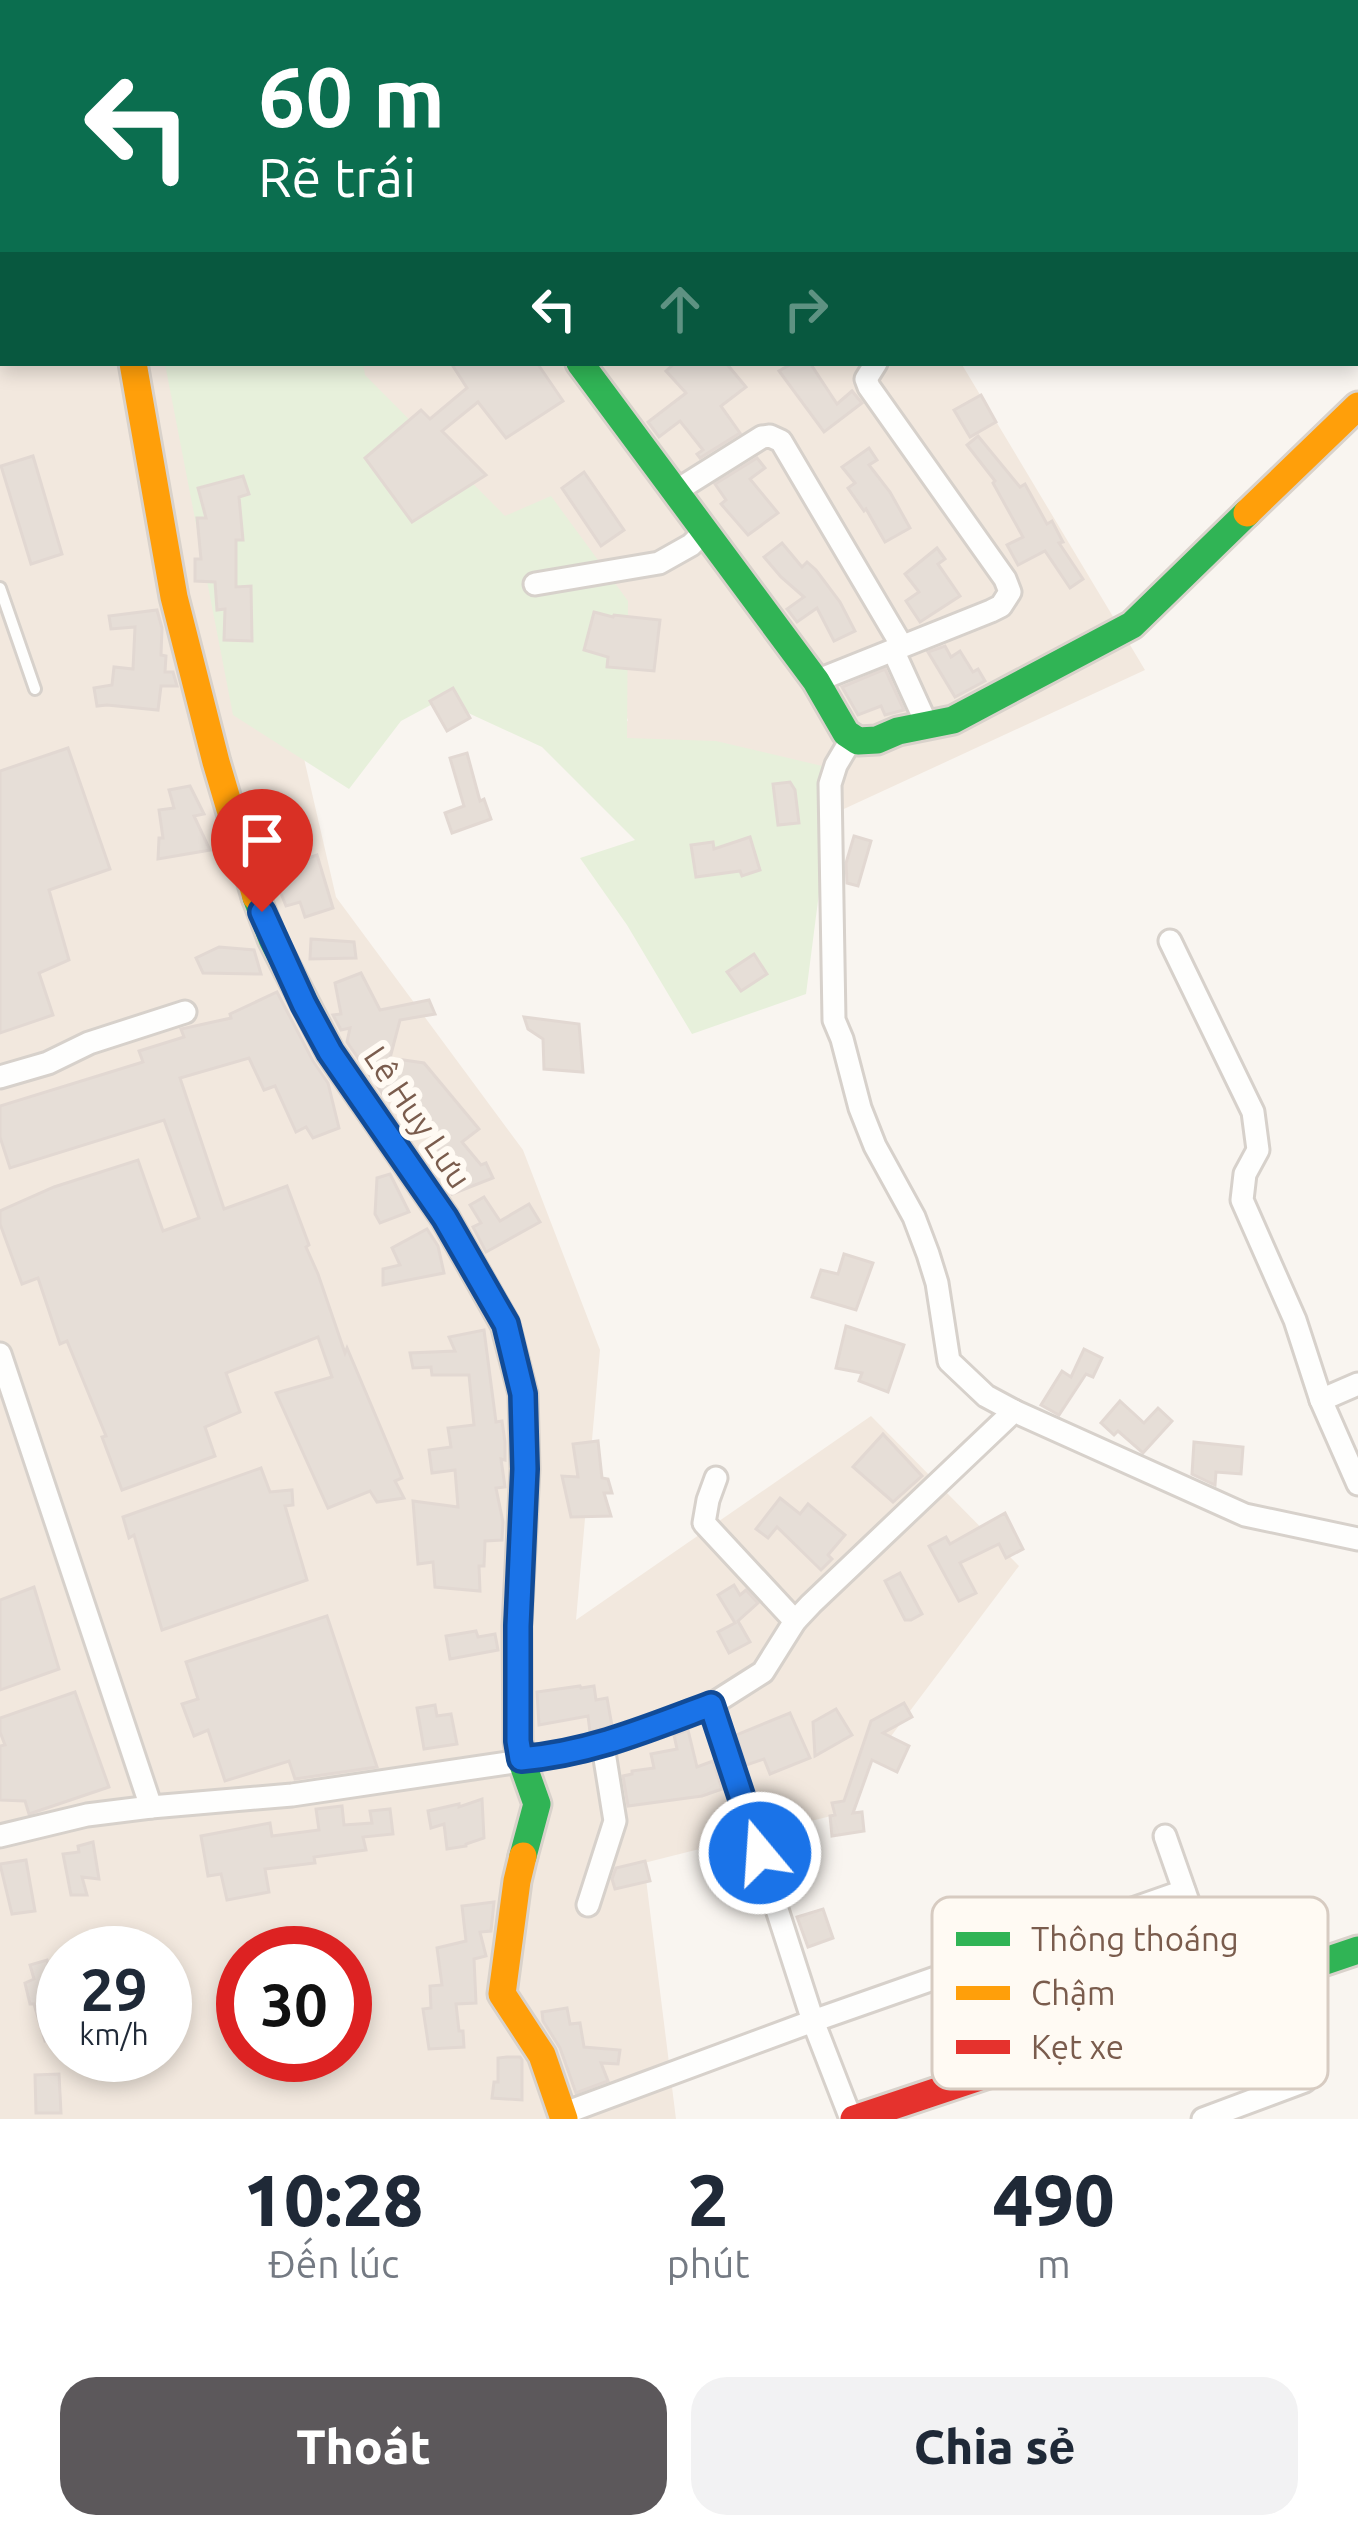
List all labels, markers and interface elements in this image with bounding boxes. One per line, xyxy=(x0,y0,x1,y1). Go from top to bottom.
icon: left xyxy=(60,48,216,204)
text: 60 m xyxy=(258,49,445,143)
text: Rẽ trái xyxy=(258,147,416,207)
icon: left xyxy=(521,276,587,342)
icon: ahead xyxy=(647,276,713,342)
icon: right xyxy=(773,276,839,342)
pin xyxy=(211,789,313,912)
icon: arrive xyxy=(229,807,295,873)
street label: Lê Huy Lưu xyxy=(358,1039,479,1195)
position arrow xyxy=(697,1790,823,1916)
legend xyxy=(932,1897,1328,2089)
text: Thông thoáng xyxy=(1031,1920,1239,1957)
speed limit sign: 30 xyxy=(216,1926,372,2082)
text: 29 xyxy=(80,1955,148,2022)
text: Chậm xyxy=(1031,1974,1116,2011)
text: km/h xyxy=(79,2017,149,2051)
text: Kẹt xe xyxy=(1031,2028,1124,2065)
text: 10:28 xyxy=(243,2159,423,2240)
text: 2 xyxy=(688,2159,728,2240)
text: 490 xyxy=(993,2159,1115,2240)
text: Đến lúc xyxy=(268,2242,399,2285)
text: phút xyxy=(667,2242,750,2285)
text: m xyxy=(1037,2242,1071,2285)
button: Thoát xyxy=(60,2377,667,2515)
button: Chia sẻ xyxy=(691,2377,1298,2515)

